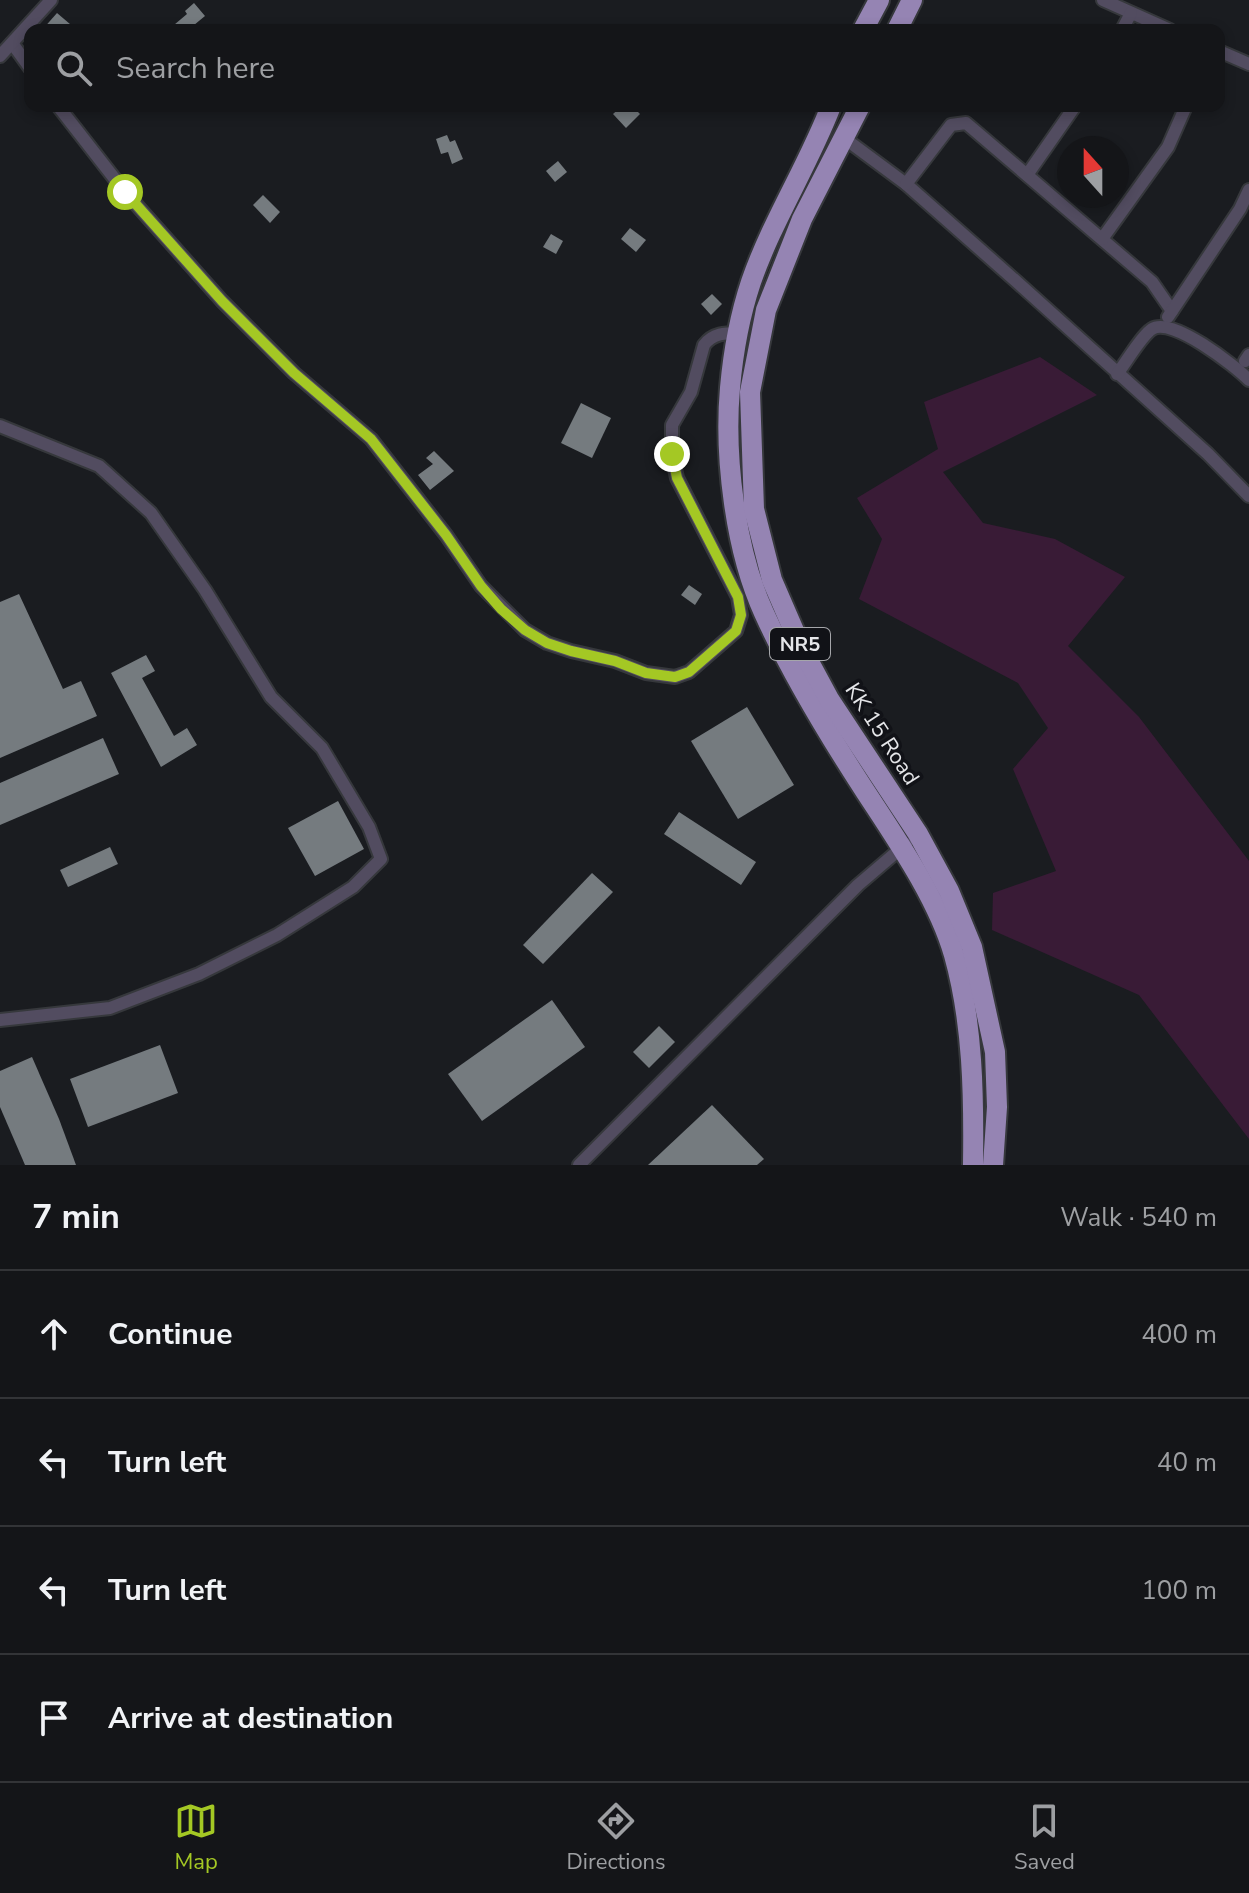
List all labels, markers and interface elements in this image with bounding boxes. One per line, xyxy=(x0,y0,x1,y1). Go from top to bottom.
search box xyxy=(24,24,1225,112)
icon: search xyxy=(52,46,96,90)
text: Search here xyxy=(116,48,275,89)
north arrow xyxy=(1057,136,1129,208)
route start xyxy=(107,174,143,210)
route end xyxy=(654,436,690,472)
road number: NR5 xyxy=(770,628,830,660)
street label: KK 15 Road xyxy=(838,677,926,791)
text: 7 min xyxy=(32,1194,120,1240)
text: Walk · 540 m xyxy=(1060,1200,1217,1235)
icon: ahead xyxy=(32,1312,76,1356)
text: Continue xyxy=(108,1314,233,1355)
text: 400 m xyxy=(1141,1317,1217,1352)
icon: left xyxy=(32,1440,76,1484)
text: Turn left xyxy=(108,1442,226,1483)
text: 40 m xyxy=(1157,1445,1217,1480)
icon: left xyxy=(32,1568,76,1612)
text: Turn left xyxy=(108,1570,226,1611)
text: 100 m xyxy=(1141,1573,1217,1608)
icon: arrive xyxy=(32,1696,76,1740)
text: Arrive at destination xyxy=(108,1698,393,1739)
tab: Map xyxy=(174,1799,218,1877)
tab: Directions xyxy=(567,1799,666,1877)
tab: Saved xyxy=(1014,1799,1075,1877)

